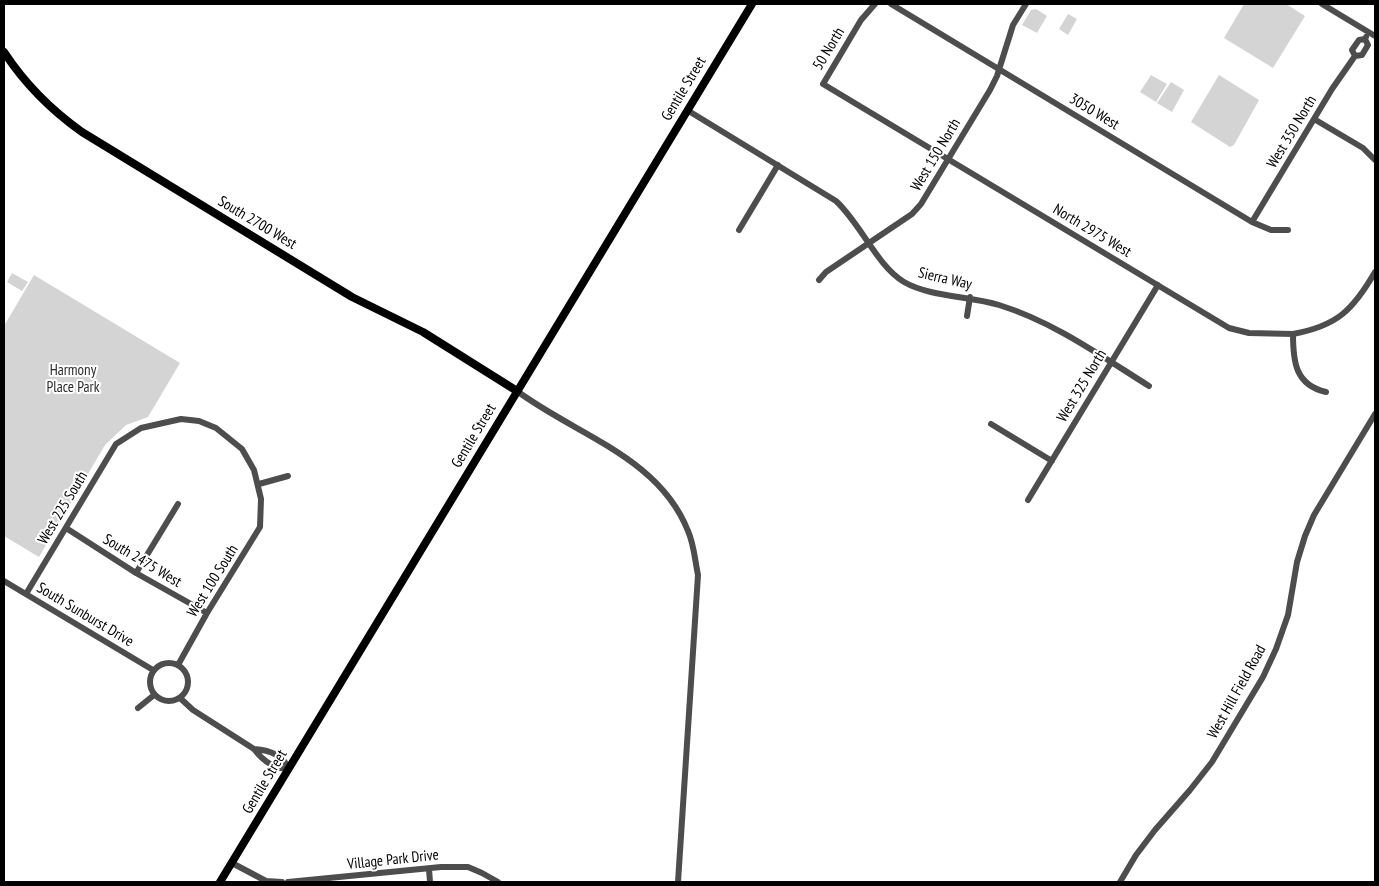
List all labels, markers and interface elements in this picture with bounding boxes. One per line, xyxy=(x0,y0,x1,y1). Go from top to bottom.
street label: 50 North xyxy=(809,24,849,74)
street label: Gentile Street xyxy=(658,54,710,124)
street label: 3050 West xyxy=(1066,90,1122,134)
street label: West 350 North xyxy=(1263,93,1321,171)
street label: West 150 North xyxy=(907,116,965,194)
street label: South 2700 West xyxy=(214,193,300,253)
street label: North 2975 West xyxy=(1050,201,1134,261)
street label: Sierra Way xyxy=(916,264,974,294)
street label: West 325 North xyxy=(1053,347,1111,425)
park label: Harmony Place Park xyxy=(46,362,100,397)
street label: Gentile Street xyxy=(448,401,500,471)
street label: West 225 South xyxy=(34,468,92,548)
street label: South 2475 West xyxy=(99,531,185,591)
street label: West 100 South xyxy=(184,542,242,620)
street label: South Sunburst Drive xyxy=(33,579,137,651)
street label: West Hill Field Road xyxy=(1204,642,1270,742)
street label: Gentile Street xyxy=(239,747,291,817)
street label: Village Park Drive xyxy=(346,846,440,874)

